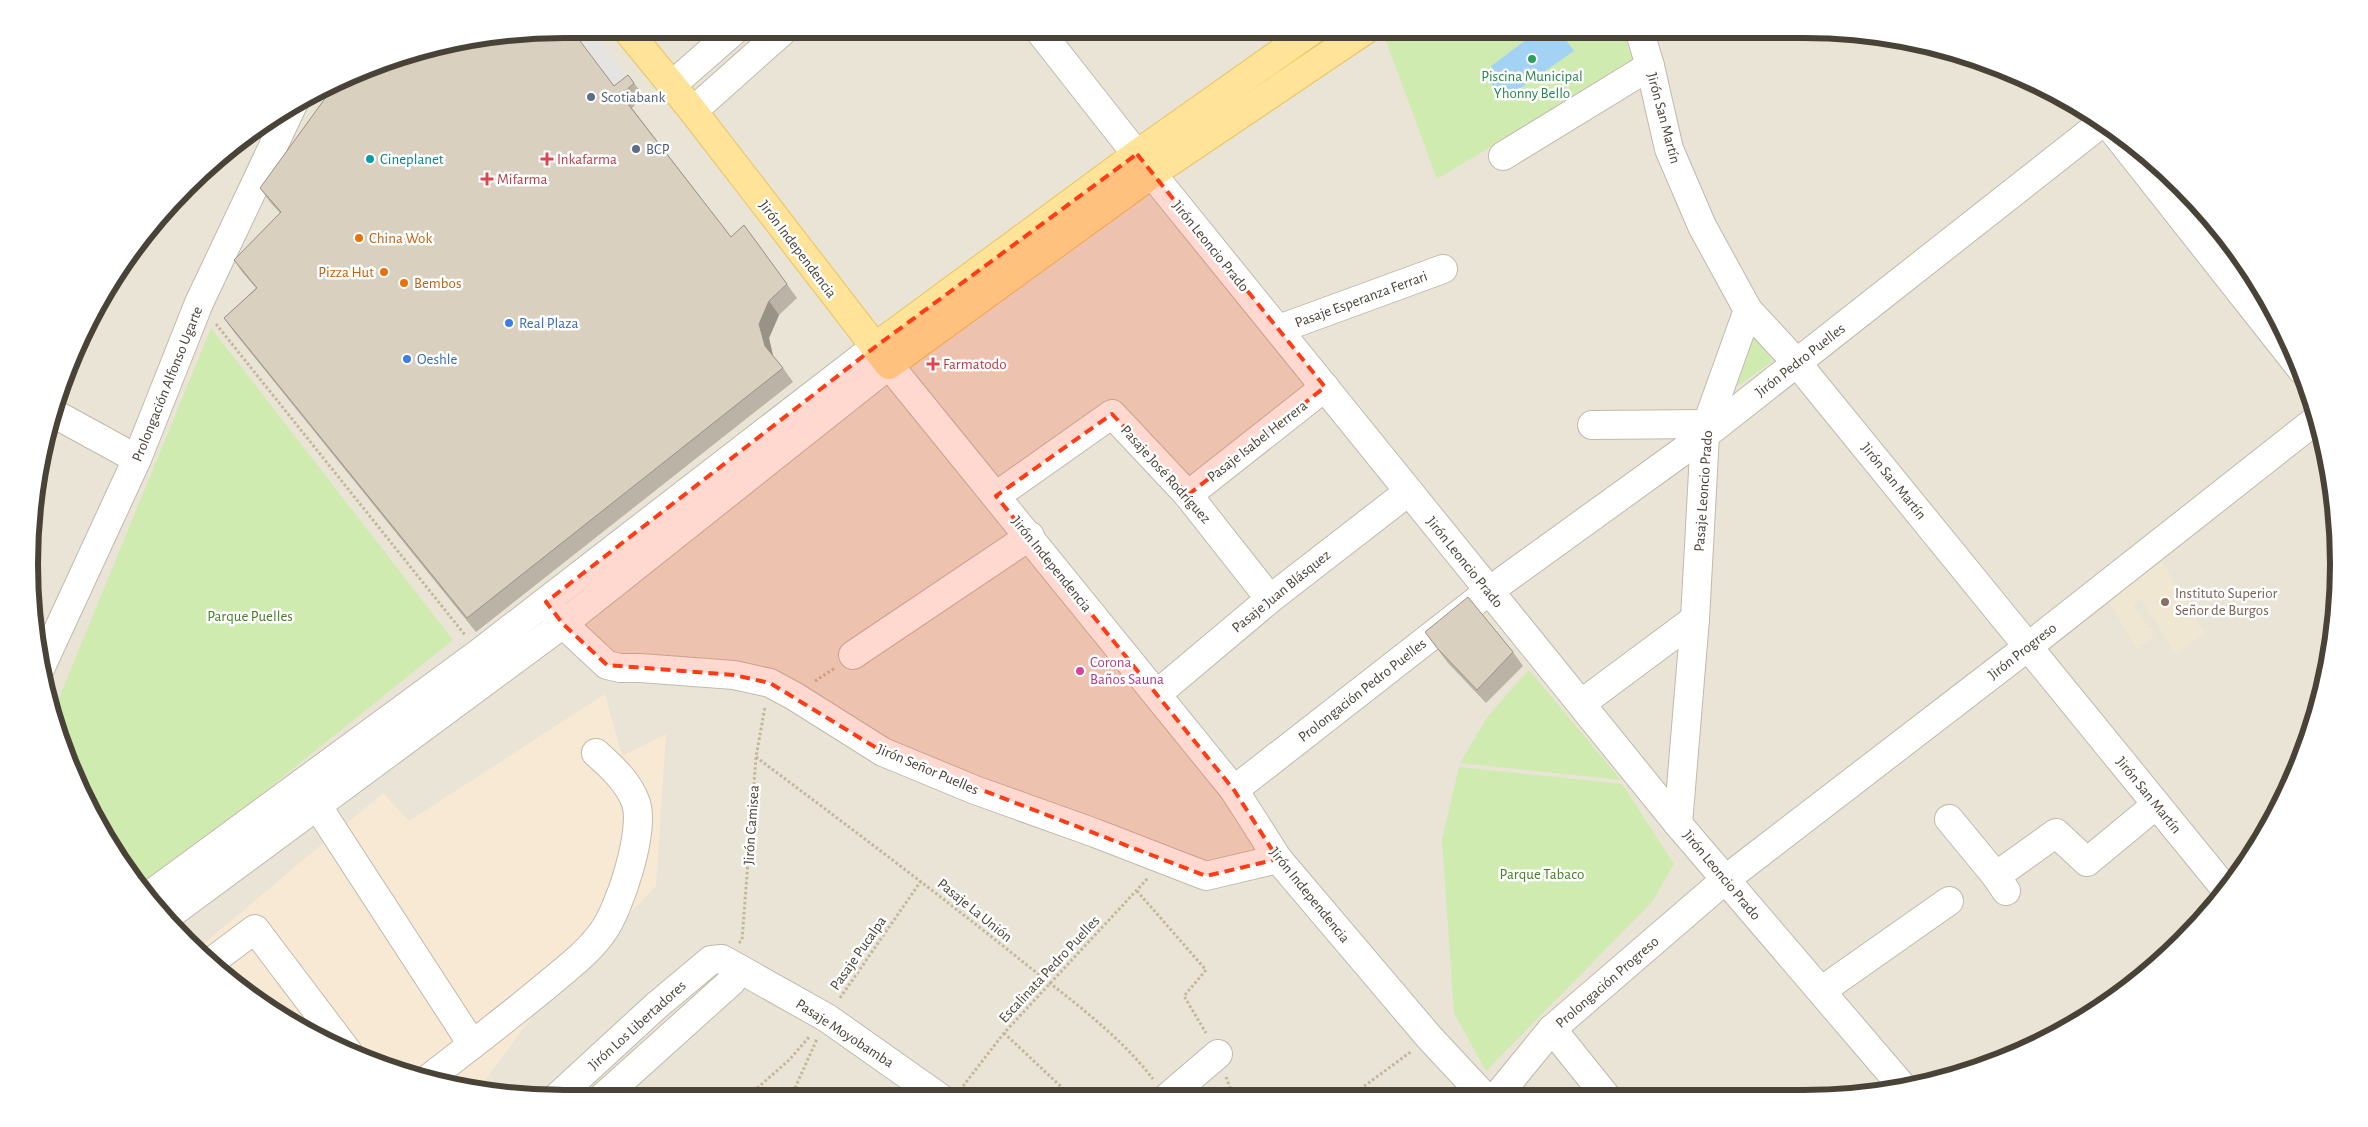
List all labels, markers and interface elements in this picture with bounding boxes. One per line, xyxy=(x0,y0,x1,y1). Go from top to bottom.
marker: Piscina Municipal Yhonny Bello xyxy=(1526,53,1538,65)
place label: Piscina Municipal Yhonny Bello xyxy=(1481,69,1583,101)
street label: Jirón San Martín xyxy=(1644,71,1683,165)
place label: Scotiabank xyxy=(601,90,665,105)
marker: Scotiabank xyxy=(585,91,597,103)
place label: BCP xyxy=(646,142,670,157)
marker: BCP xyxy=(630,143,642,155)
place label: Cineplanet xyxy=(380,152,444,167)
place label: Inkafarma xyxy=(557,152,617,167)
marker: Cineplanet xyxy=(364,153,376,165)
marker: Inkafarma xyxy=(541,153,553,165)
place label: Mifarma xyxy=(497,172,547,187)
marker: Mifarma xyxy=(481,173,493,185)
street label: Jirón Independencia xyxy=(756,198,839,301)
street label: Jirón Leoncio Prado xyxy=(1170,198,1252,295)
place label: China Wok xyxy=(369,231,432,246)
marker: China Wok xyxy=(353,232,365,244)
place label: Pizza Hut xyxy=(318,265,374,280)
marker: Pizza Hut xyxy=(378,266,390,278)
street label: Pasaje Esperanza Ferrari xyxy=(1293,268,1430,330)
place label: Bembos xyxy=(414,276,461,291)
marker: Bembos xyxy=(398,277,410,289)
street label: Prolongación Alfonso Ugarte xyxy=(129,304,206,464)
place label: Real Plaza xyxy=(519,316,578,331)
marker: Real Plaza xyxy=(503,317,515,329)
street label: Jirón Pedro Puelles xyxy=(1753,321,1848,400)
place label: Oeshle xyxy=(417,352,457,367)
marker: Oeshle xyxy=(401,353,413,365)
place label: Farmatodo xyxy=(943,357,1007,372)
marker: Farmatodo xyxy=(927,358,939,370)
street label: Pasaje Isabel Herrera xyxy=(1205,398,1310,485)
street label: Pasaje José Rodríguez xyxy=(1118,422,1213,526)
street label: Pasaje Leoncio Prado xyxy=(1692,430,1715,552)
street label: Jirón San Martín xyxy=(1858,440,1929,522)
street label: Jirón Independencia xyxy=(1009,514,1095,615)
street label: Jirón Leoncio Prado xyxy=(1424,514,1506,611)
street label: Pasaje Juan Blásquez xyxy=(1229,547,1333,636)
place label: Instituto Superior Señor de Burgos xyxy=(2175,586,2277,618)
marker: Instituto Superior Señor de Burgos xyxy=(2159,596,2171,608)
park label: Parque Puelles xyxy=(207,609,293,624)
street label: Jirón Progreso xyxy=(1985,620,2059,683)
street label: Prolongación Pedro Puelles xyxy=(1295,636,1429,745)
place label: Corona Baños Sauna xyxy=(1090,655,1164,687)
marker: Corona Baños Sauna xyxy=(1074,665,1086,677)
street label: Jirón Señor Puelles xyxy=(875,741,981,798)
street label: Jirón San Martín xyxy=(2113,754,2184,836)
street label: Jirón Camisea xyxy=(741,784,762,866)
street label: Jirón Leoncio Prado xyxy=(1680,828,1763,923)
street label: Jirón Independencia xyxy=(1267,845,1353,946)
park label: Parque Tabaco xyxy=(1500,867,1584,882)
street label: Pasaje La Unión xyxy=(935,876,1015,945)
street label: Escalinata Pedro Puelles xyxy=(996,913,1103,1026)
street label: Pasaje Pucalpa xyxy=(828,914,889,993)
street label: Prolongación Progreso xyxy=(1553,934,1662,1031)
street label: Jirón Los Libertadores xyxy=(586,978,689,1073)
street label: Pasaje Moyobamba xyxy=(793,996,896,1071)

